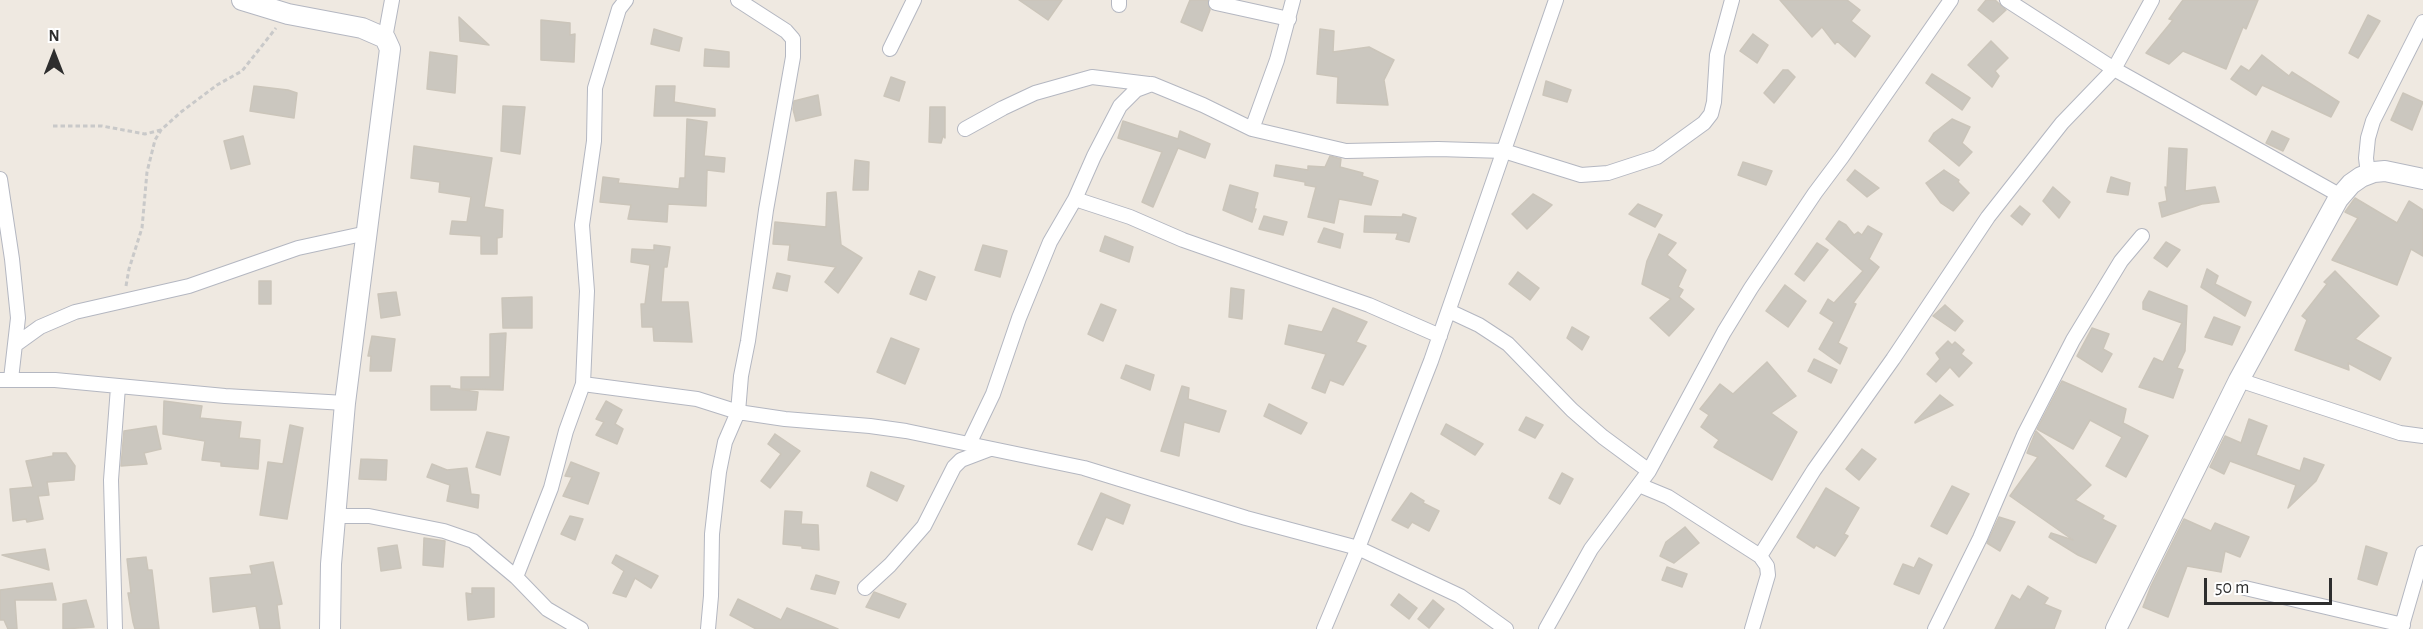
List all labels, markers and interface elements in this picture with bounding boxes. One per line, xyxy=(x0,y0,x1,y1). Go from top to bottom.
north arrow xyxy=(24,24,84,84)
text: N xyxy=(48,28,60,44)
scale bar xyxy=(2207,566,2334,604)
text: 50 m xyxy=(2215,579,2249,597)

